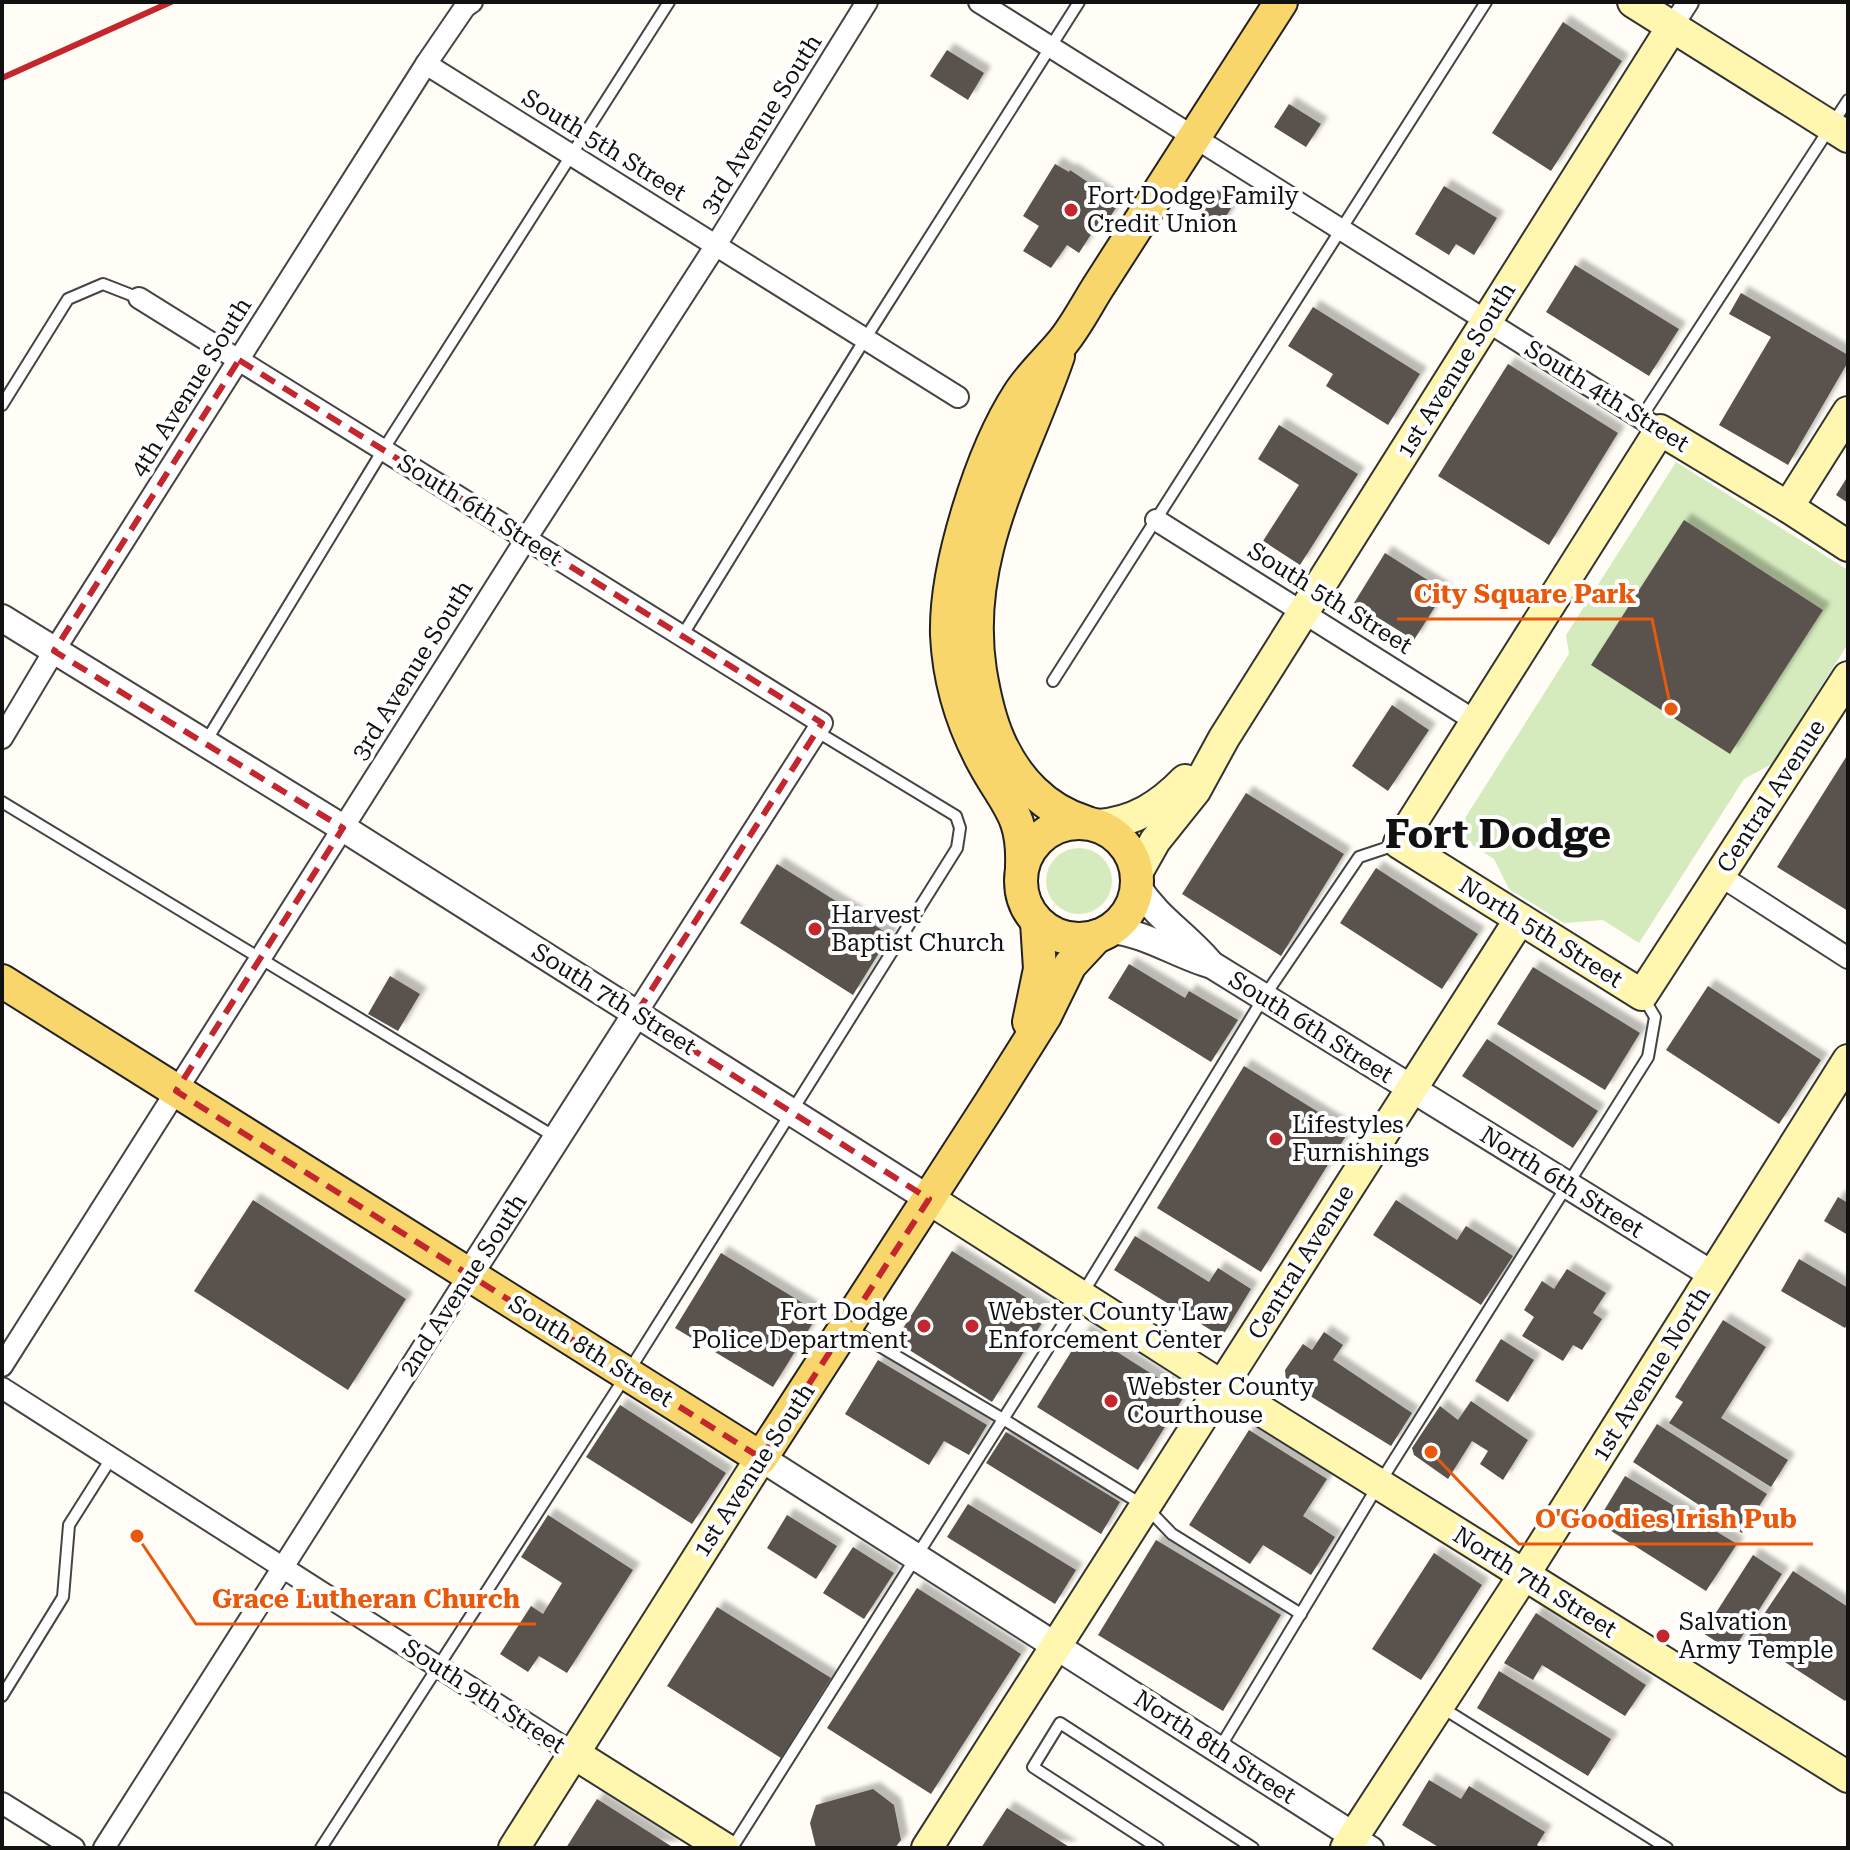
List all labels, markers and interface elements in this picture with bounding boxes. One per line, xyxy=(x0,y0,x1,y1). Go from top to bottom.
street label: 3rd Avenue South xyxy=(695,29,827,219)
street label: South 5th Street xyxy=(517,83,691,207)
place label: Fort Dodge Family Credit Union xyxy=(1087,182,1300,238)
marker: Fort Dodge Family Credit Union xyxy=(1062,201,1080,219)
street label: 1st Avenue South xyxy=(1391,277,1521,463)
street label: 4th Avenue South xyxy=(125,292,257,482)
street label: South 4th Street xyxy=(1520,334,1694,458)
street label: South 6th Street xyxy=(393,448,567,572)
street label: South 5th Street xyxy=(1243,536,1417,660)
callout: City Square Park xyxy=(1397,569,1652,619)
street label: 3rd Avenue South xyxy=(346,575,478,765)
text: City Square Park xyxy=(1414,579,1636,609)
street label: Central Avenue xyxy=(1711,714,1831,878)
district label: Fort Dodge xyxy=(1385,811,1611,858)
street label: North 5th Street xyxy=(1454,871,1628,994)
place label: Harvest Baptist Church xyxy=(831,901,1005,957)
marker: Harvest Baptist Church xyxy=(806,920,824,938)
street label: South 7th Street xyxy=(527,937,701,1061)
street label: South 6th Street xyxy=(1224,965,1398,1089)
place label: Lifestyles Furnishings xyxy=(1292,1111,1429,1167)
street label: North 6th Street xyxy=(1475,1121,1649,1244)
marker: Lifestyles Furnishings xyxy=(1267,1130,1285,1148)
street label: Central Avenue xyxy=(1242,1179,1360,1345)
street label: 2nd Avenue South xyxy=(394,1188,532,1382)
street label: 1st Avenue North xyxy=(1586,1282,1716,1466)
street label: South 8th Street xyxy=(504,1289,678,1413)
place label: Fort Dodge Police Department xyxy=(692,1298,908,1354)
place label: Webster County Law Enforcement Center xyxy=(988,1298,1229,1354)
marker: Fort Dodge Police Department xyxy=(915,1317,933,1335)
marker: Webster County Law Enforcement Center xyxy=(963,1317,981,1335)
place label: Webster County Courthouse xyxy=(1127,1373,1315,1429)
street label: 1st Avenue South xyxy=(687,1378,821,1562)
marker: Webster County Courthouse xyxy=(1102,1392,1120,1410)
callout: O'Goodies Irish Pub xyxy=(1519,1494,1813,1544)
text: O'Goodies Irish Pub xyxy=(1535,1504,1797,1534)
street label: North 7th Street xyxy=(1448,1521,1622,1644)
callout: Grace Lutheran Church xyxy=(196,1574,536,1624)
text: Grace Lutheran Church xyxy=(212,1584,521,1614)
place label: Salvation Army Temple xyxy=(1679,1608,1833,1664)
marker: Salvation Army Temple xyxy=(1654,1627,1672,1645)
street label: South 9th Street xyxy=(397,1633,571,1759)
street label: North 8th Street xyxy=(1129,1684,1301,1810)

